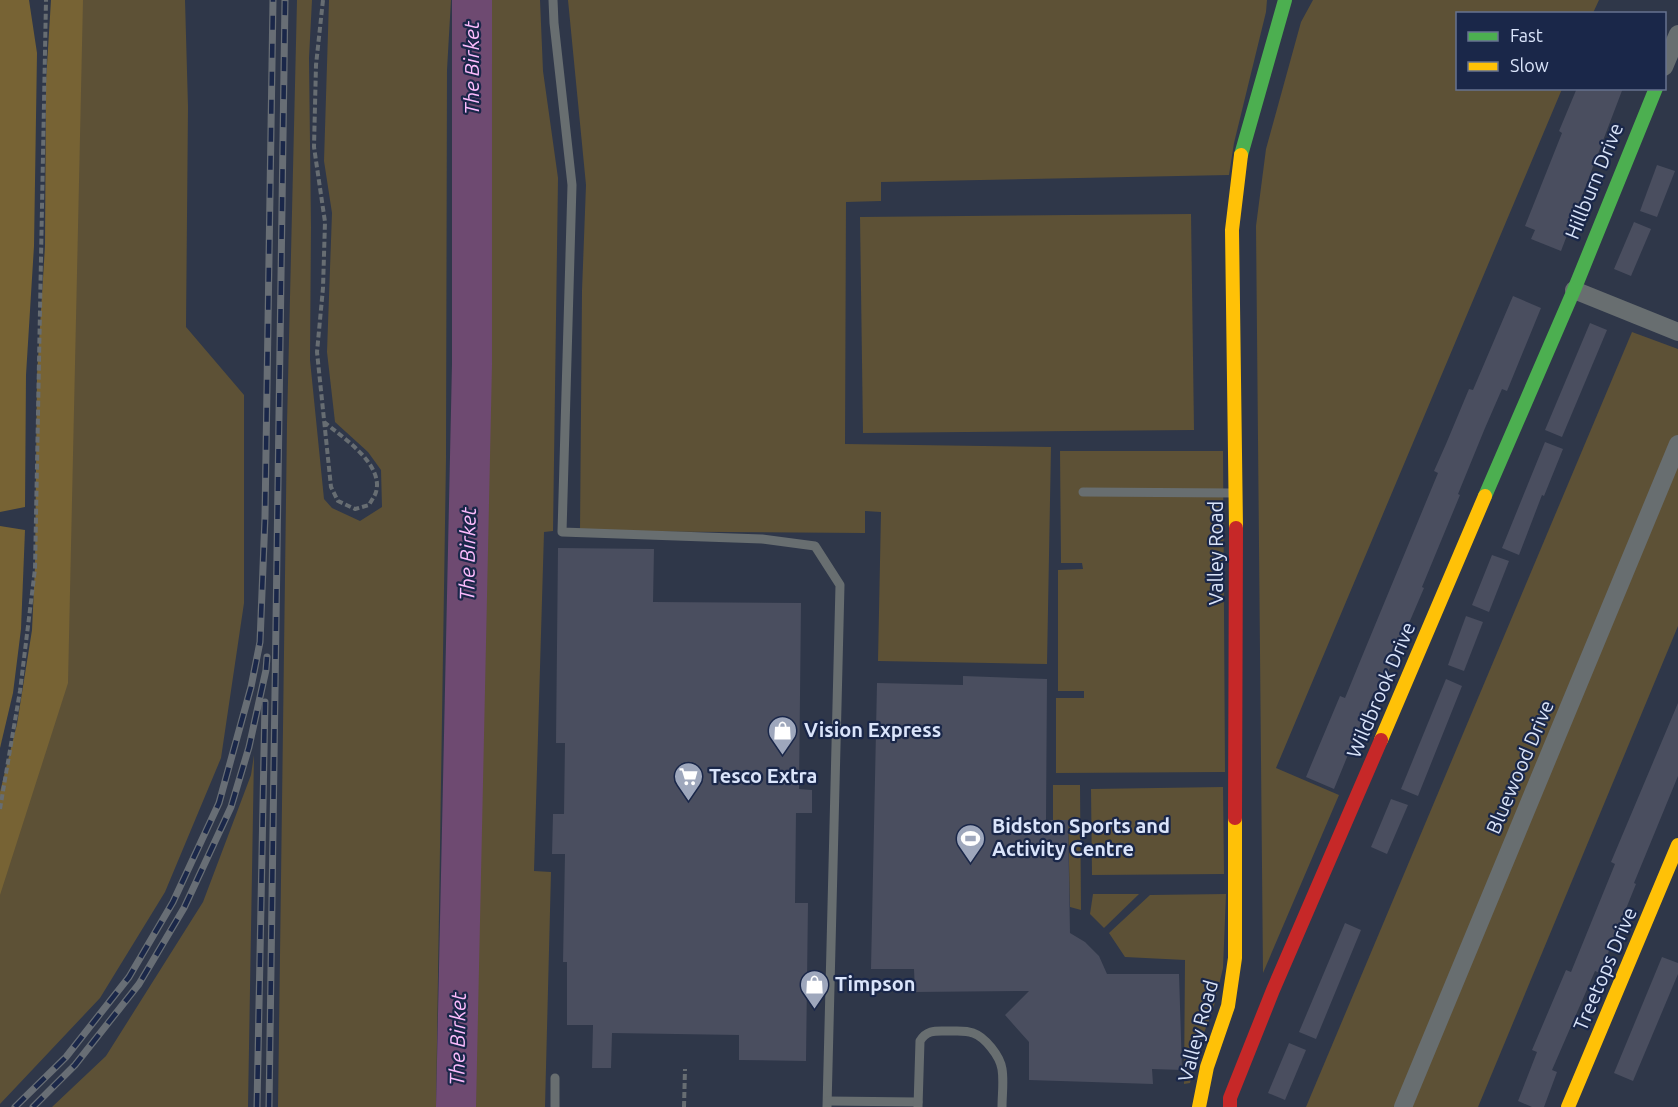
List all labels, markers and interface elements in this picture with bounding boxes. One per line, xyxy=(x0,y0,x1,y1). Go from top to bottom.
legend xyxy=(1456,12,1666,90)
water label: The Birket xyxy=(459,20,483,115)
text: Fast xyxy=(1510,25,1543,45)
text: Slow xyxy=(1510,55,1549,75)
street label: Hillburn Drive xyxy=(1560,119,1627,242)
street label: Valley Road xyxy=(1204,501,1227,605)
water label: The Birket xyxy=(454,506,480,601)
street label: Wildbrook Drive xyxy=(1342,618,1420,761)
street label: Bluewood Drive xyxy=(1481,697,1558,837)
shop icon: Vision Express xyxy=(767,714,799,756)
place label: Vision Express xyxy=(804,718,941,741)
supermarket icon: Tesco Extra xyxy=(672,760,704,802)
place label: Tesco Extra xyxy=(709,764,817,787)
place label: Bidston Sports and Activity Centre xyxy=(992,814,1170,860)
sports icon: Bidston Sports and Activity Centre xyxy=(955,822,987,864)
street label: Treetops Drive xyxy=(1568,904,1641,1034)
shop icon: Timpson xyxy=(798,968,830,1010)
place label: Timpson xyxy=(835,972,916,995)
street label: Valley Road xyxy=(1173,977,1222,1084)
water label: The Birket xyxy=(444,991,470,1086)

